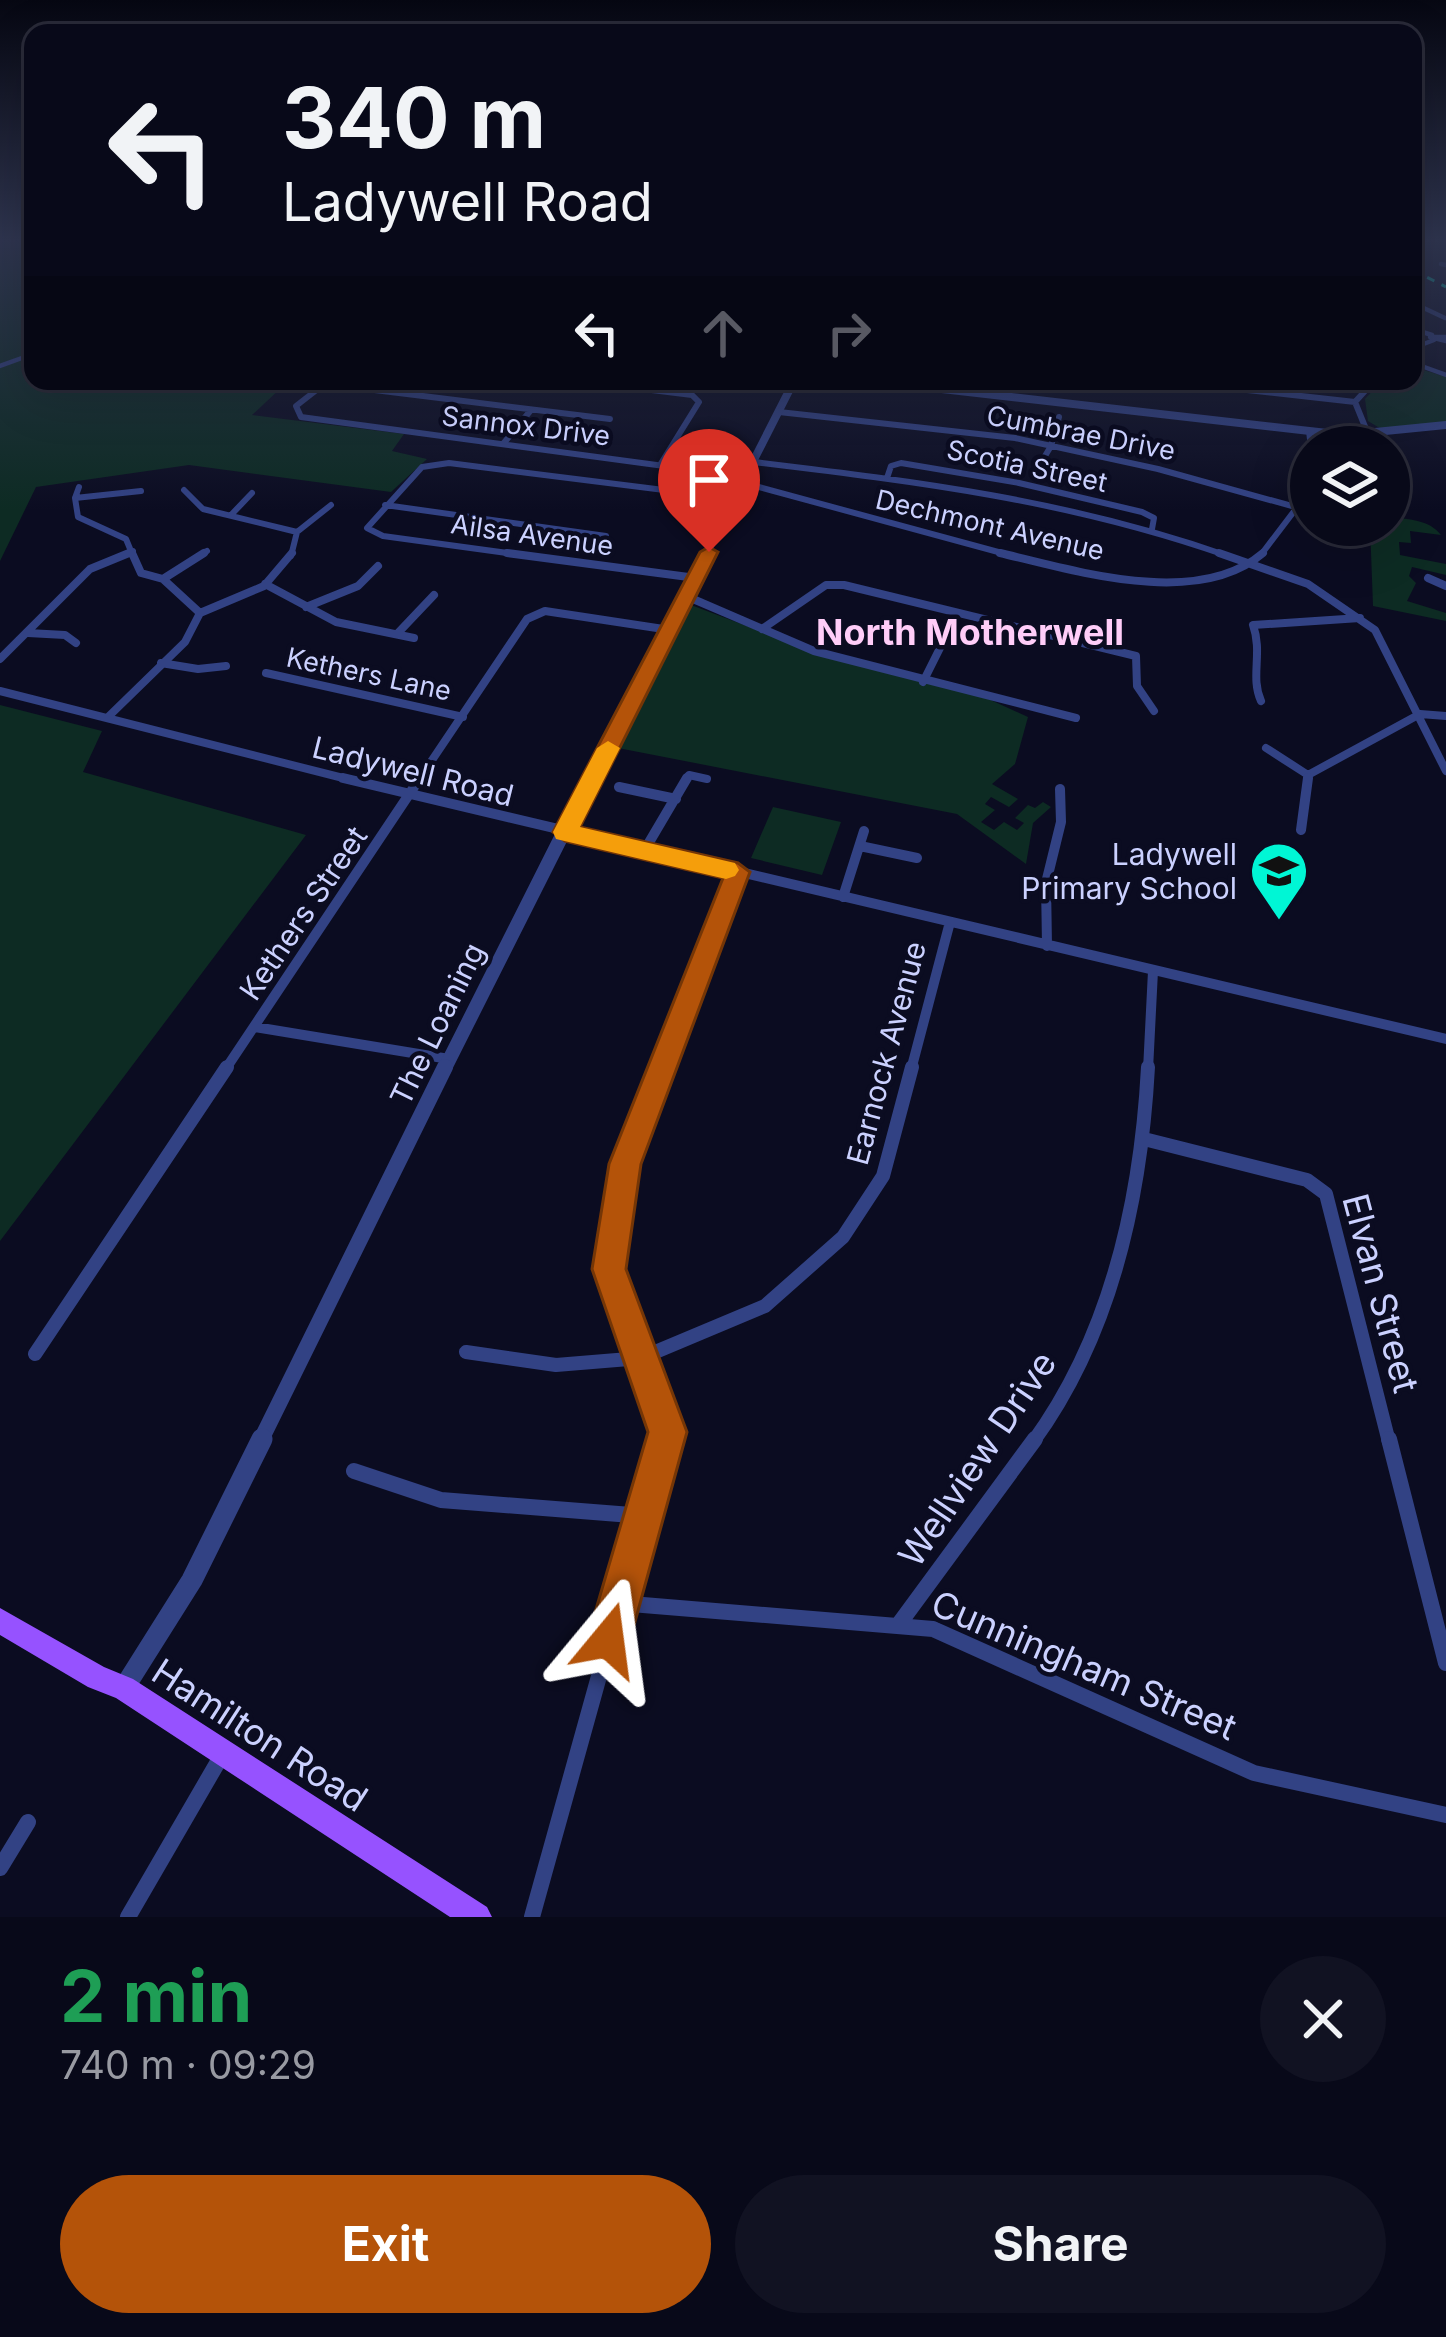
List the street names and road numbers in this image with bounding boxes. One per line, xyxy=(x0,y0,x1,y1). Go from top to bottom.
street label: Sannox Drive xyxy=(440,399,612,453)
street label: Cumbrae Drive xyxy=(984,399,1178,467)
street label: Scotia Street xyxy=(944,433,1110,499)
street label: Dechmont Avenue xyxy=(872,483,1108,567)
street label: Ailsa Avenue xyxy=(449,507,615,563)
street label: Kethers Lane xyxy=(284,640,454,708)
street label: Ladywell Road xyxy=(309,729,517,813)
street label: Kethers Street xyxy=(232,819,374,1007)
street label: The Loaning xyxy=(382,937,492,1111)
street label: Earnock Avenue xyxy=(839,937,933,1169)
street label: Elvan Street xyxy=(1333,1189,1429,1397)
street label: Wellview Drive xyxy=(889,1343,1065,1575)
street label: Cunningham Street xyxy=(925,1581,1243,1749)
street label: Hamilton Road xyxy=(144,1649,376,1821)

